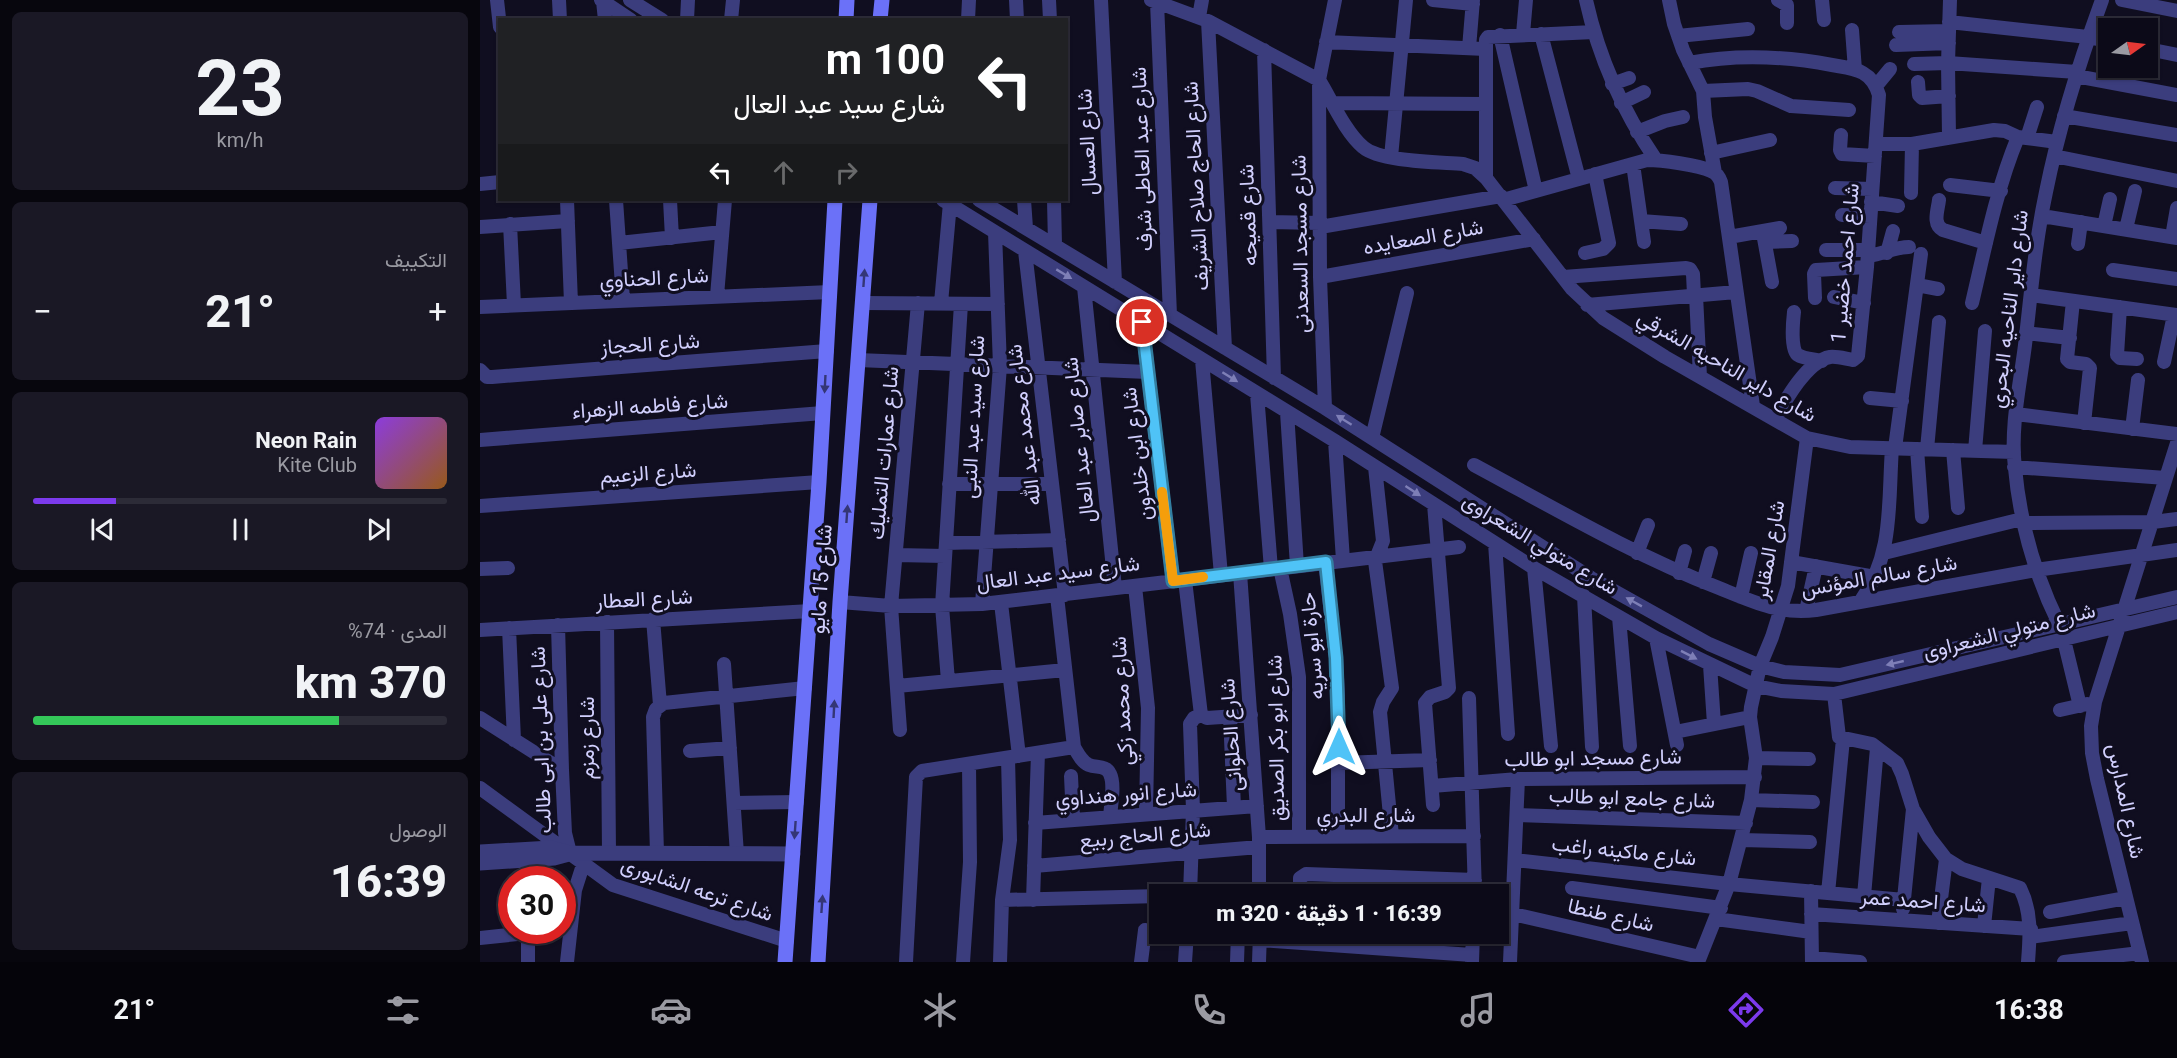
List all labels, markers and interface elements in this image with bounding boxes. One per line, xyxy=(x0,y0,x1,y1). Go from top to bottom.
north arrow xyxy=(2098,18,2158,78)
map controls xyxy=(2098,18,2158,78)
text: 100 m xyxy=(826,35,945,84)
icon: left xyxy=(966,42,1044,120)
text: 23 xyxy=(195,43,285,134)
street label: شارع عبد العاطى شرف xyxy=(1127,66,1159,252)
street label: شارع الحاج صلاح الشريف xyxy=(1179,81,1215,291)
text: شارع سيد عبد العال xyxy=(734,88,945,120)
street label: شارع العسال xyxy=(1072,88,1104,196)
text: km/h xyxy=(217,128,263,152)
street label: شارع مسجد السعدنى xyxy=(1286,155,1316,333)
icon: left xyxy=(704,156,737,189)
icon: ahead xyxy=(767,156,800,189)
icon: right xyxy=(830,156,863,189)
street label: شارع قميحه xyxy=(1234,164,1264,266)
street label: شارع احمد خضير 1 xyxy=(1826,182,1866,344)
street label: شارع داير الناحيه البحري xyxy=(1985,208,2038,410)
street label: شارع الصعايده xyxy=(1361,215,1485,261)
text: التكييف xyxy=(385,248,447,272)
street label: شارع الحناوي xyxy=(599,263,710,298)
one-way arrow xyxy=(860,269,869,288)
one-way arrow xyxy=(1056,269,1072,280)
text: 21° xyxy=(205,285,275,338)
text: − xyxy=(33,292,52,331)
text: + xyxy=(428,292,447,331)
pin xyxy=(1116,296,1167,347)
icon: arrive xyxy=(1125,305,1158,338)
street label: شارع داير الناحيه الشرقي xyxy=(1631,305,1821,431)
street label: شارع الحجاز xyxy=(598,329,701,362)
street label: شارع سيد عبد النبى xyxy=(957,335,991,499)
street label: شارع محمد عبد الله xyxy=(1001,343,1048,507)
street label: شارع صابر عبد العال xyxy=(1058,356,1102,524)
street label: شارع عمارات التمليك xyxy=(864,365,906,541)
one-way arrow xyxy=(1222,371,1238,382)
one-way arrow xyxy=(820,374,829,393)
street label: شارع ابن خلدون xyxy=(1117,386,1159,522)
street label: شارع فاطمه الزهراء xyxy=(571,389,729,425)
one-way arrow xyxy=(1336,415,1352,426)
text: Neon Rain xyxy=(255,428,357,453)
text: Kite Club xyxy=(277,453,357,477)
street label: شارع الزعيم xyxy=(599,458,697,490)
one-way arrow xyxy=(1405,485,1421,496)
street label: شارع متولي الشعراوى xyxy=(1455,488,1622,604)
street label: شارع المقابر xyxy=(1748,498,1792,603)
one-way arrow xyxy=(842,505,852,524)
icon: previous xyxy=(86,513,119,546)
icon: pause xyxy=(224,513,257,546)
icon: next xyxy=(362,513,395,546)
street label: شارع 15 مايو xyxy=(805,523,839,635)
street label: شارع سالم المؤنس xyxy=(1799,550,1959,604)
street label: شارع سيد عبد العال xyxy=(975,551,1141,597)
street label: شارع العطار xyxy=(594,584,693,616)
street label: حارة ابو سريه xyxy=(1295,591,1330,701)
one-way arrow xyxy=(1625,597,1642,607)
street label: شارع متولي الشعراوى xyxy=(1920,598,2099,669)
text: المدى · 74% xyxy=(348,619,447,643)
street label: شارع محمد زكي xyxy=(1107,635,1142,766)
street label: شارع على بن ابى طالب xyxy=(526,646,558,834)
one-way arrow xyxy=(1681,650,1698,660)
street label: شارع ابو بكر الصديق xyxy=(1263,655,1291,821)
text: 370 km xyxy=(295,656,447,709)
one-way arrow xyxy=(1886,659,1904,669)
street label: شارع الحلوانى xyxy=(1215,678,1249,792)
street label: شارع زمزم xyxy=(575,696,601,780)
one-way arrow xyxy=(829,699,838,718)
position arrow xyxy=(1307,715,1371,779)
street label: شارع المدارس xyxy=(2100,741,2150,861)
street label: شارع مسجد ابو طالب xyxy=(1504,744,1682,774)
street label: شارع انور هنداوي xyxy=(1054,777,1198,816)
street label: شارع جامع ابو طالب xyxy=(1548,783,1716,815)
street label: شارع البدري xyxy=(1317,803,1415,832)
street label: شارع الحاج ربيع xyxy=(1078,817,1212,855)
text: الوصول xyxy=(389,818,447,842)
one-way arrow xyxy=(790,820,800,839)
street label: شارع ماكينه راغب xyxy=(1550,831,1698,873)
street label: شارع ترعه الشابورى xyxy=(617,852,776,928)
text: 16:39 xyxy=(330,855,447,908)
speed limit sign: 30 xyxy=(498,866,576,944)
street label: شارع احمد عمر xyxy=(1858,885,1987,919)
street label: شارع طنطا xyxy=(1565,893,1657,939)
one-way arrow xyxy=(817,894,827,913)
text: 16:39 · 1 دقيقة · 320 m xyxy=(1216,901,1442,926)
icon: filters xyxy=(382,989,424,1031)
icon: car xyxy=(650,989,692,1031)
icon: climate xyxy=(919,989,961,1031)
icon: phone xyxy=(1188,989,1230,1031)
icon: music xyxy=(1457,989,1499,1031)
icon: directions xyxy=(1725,989,1767,1031)
text: 21° xyxy=(113,994,155,1026)
text: 16:38 xyxy=(1994,994,2064,1026)

